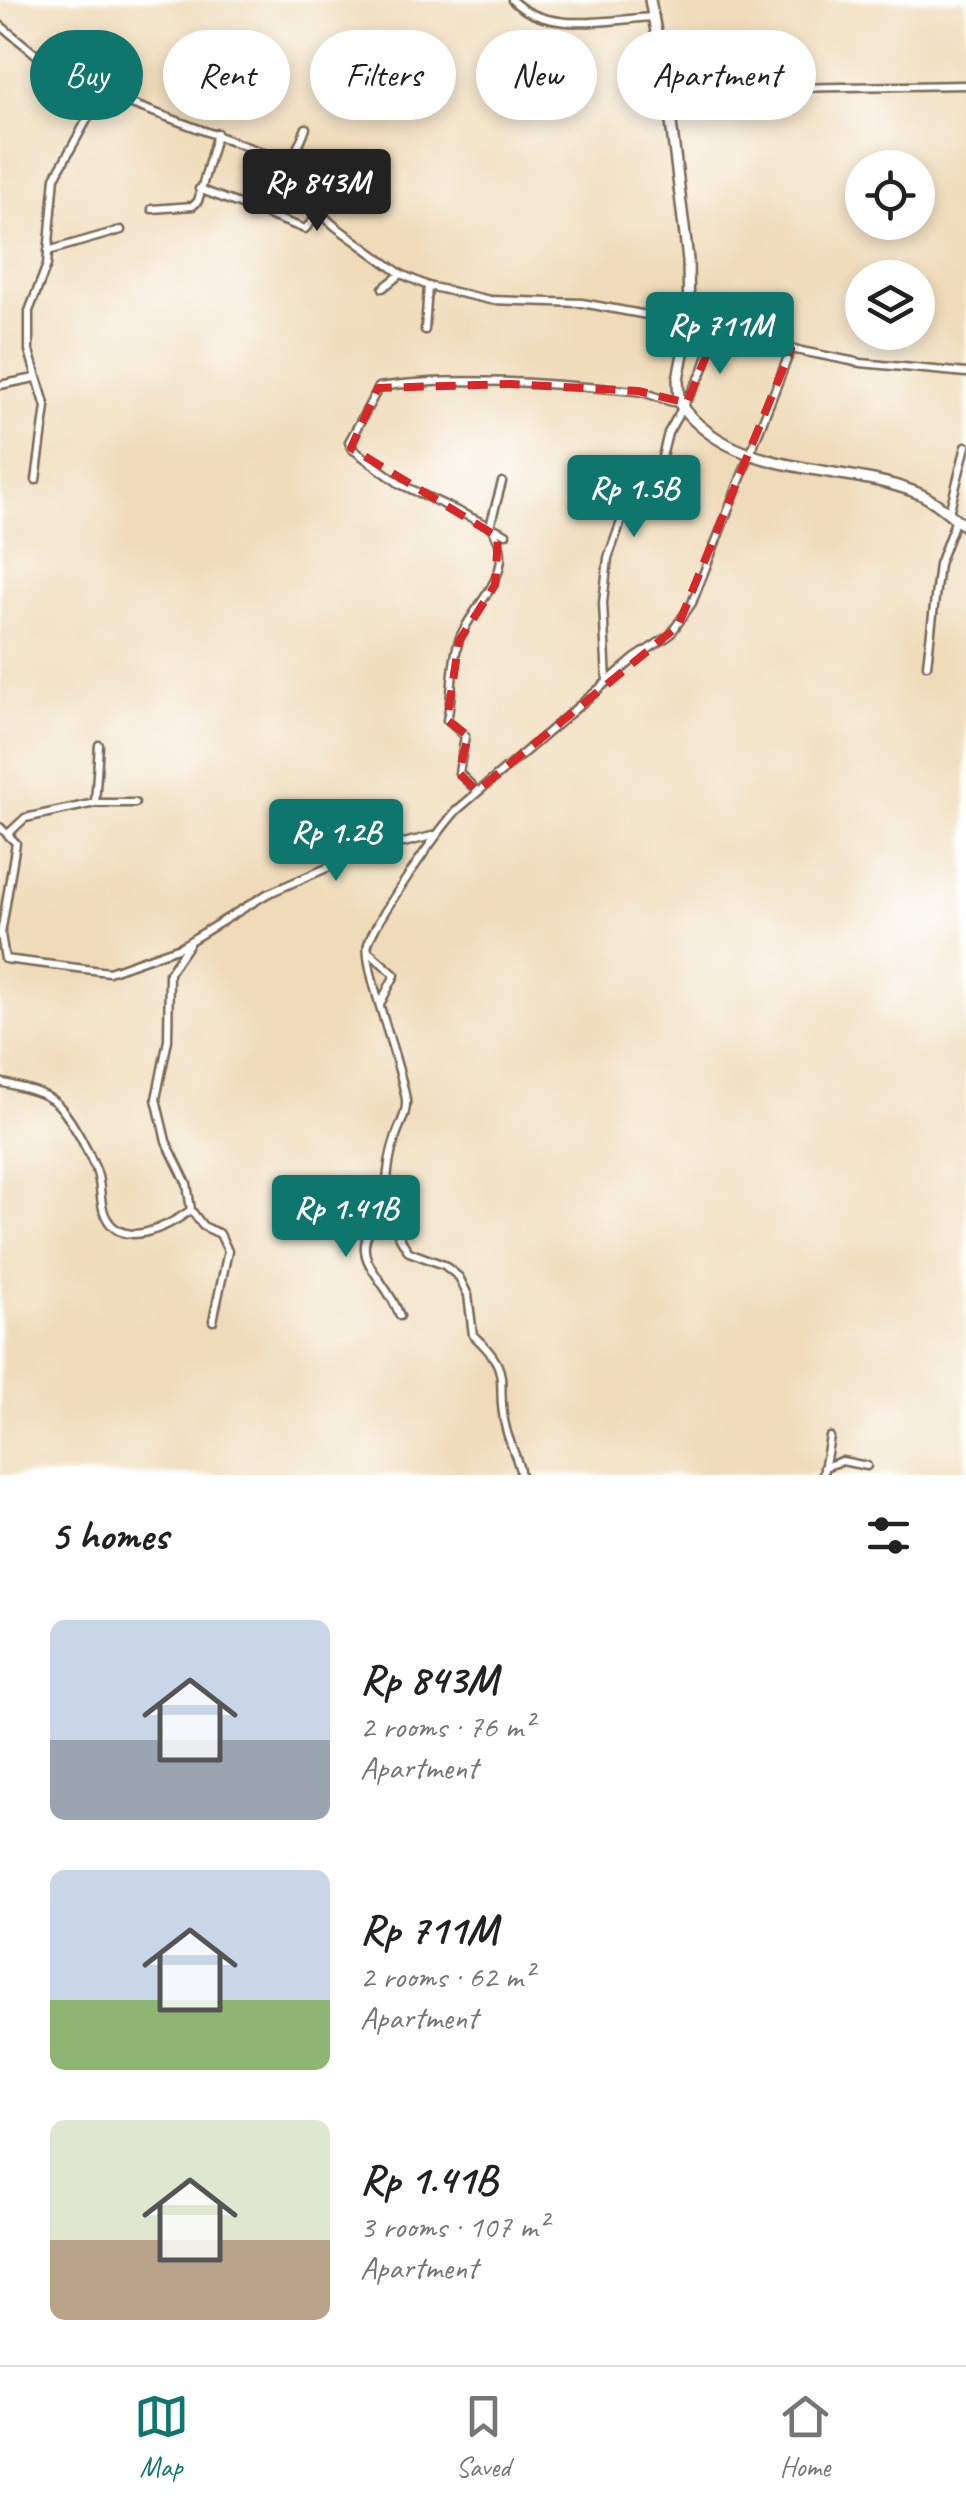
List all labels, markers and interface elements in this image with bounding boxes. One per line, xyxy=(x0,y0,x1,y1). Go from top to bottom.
chip: Buy xyxy=(30,30,143,120)
chip: Rent xyxy=(163,30,290,120)
chip: Filters xyxy=(310,30,456,120)
chip: New xyxy=(476,30,597,120)
chip: Apartment xyxy=(617,30,816,120)
pin: Rp 843M xyxy=(225,149,409,234)
map controls xyxy=(845,150,935,350)
button: locate xyxy=(845,150,935,240)
text: Rp 843M xyxy=(265,161,369,202)
button: layers xyxy=(845,260,935,350)
pin: Rp 711M xyxy=(628,292,812,377)
text: Rp 711M xyxy=(668,304,772,345)
pin: Rp 1.5B xyxy=(542,455,726,540)
text: Rp 1.5B xyxy=(589,467,679,508)
pin: Rp 1.2B xyxy=(244,799,428,884)
text: Rp 1.2B xyxy=(291,811,381,852)
pin: Rp 1.41B xyxy=(243,1175,449,1260)
text: Rp 1.41B xyxy=(294,1187,398,1228)
icon: filters xyxy=(861,1508,916,1563)
text: 5 homes xyxy=(50,1509,168,1562)
text: Rp 843M xyxy=(360,1653,497,1706)
icon: home xyxy=(130,1660,250,1780)
text: 2 rooms · 76 m² xyxy=(360,1706,533,1747)
text: Apartment xyxy=(360,1747,478,1788)
text: Rp 711M xyxy=(360,1903,497,1956)
icon: home xyxy=(130,1910,250,2030)
text: 2 rooms · 62 m² xyxy=(360,1956,533,1997)
text: Apartment xyxy=(360,1997,478,2038)
text: Rp 1.41B xyxy=(360,2153,497,2206)
icon: home xyxy=(130,2160,250,2280)
text: 3 rooms · 107 m² xyxy=(360,2206,547,2247)
text: Apartment xyxy=(360,2247,478,2288)
tab: Map xyxy=(134,2389,189,2484)
tab: Saved xyxy=(456,2389,511,2484)
tab: Home xyxy=(778,2389,833,2484)

